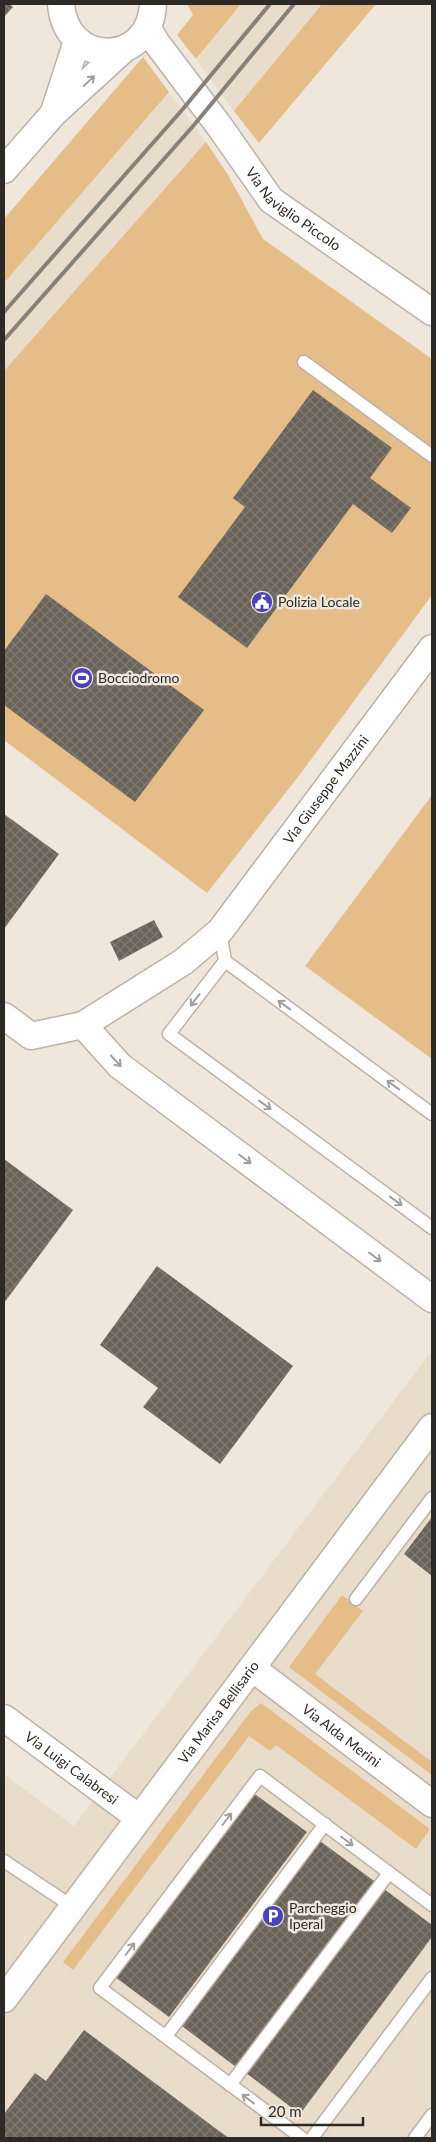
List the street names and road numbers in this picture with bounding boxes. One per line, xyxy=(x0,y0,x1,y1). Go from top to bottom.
street label: Via Naviglio Piccolo xyxy=(243,164,344,254)
street label: Via Giuseppe Mazzini xyxy=(279,731,372,847)
street label: Via Marisa Bellisario xyxy=(174,1657,262,1767)
street label: Via Alda Merini xyxy=(299,1700,384,1770)
street label: Via Luigi Calabresi xyxy=(22,1728,122,1808)

